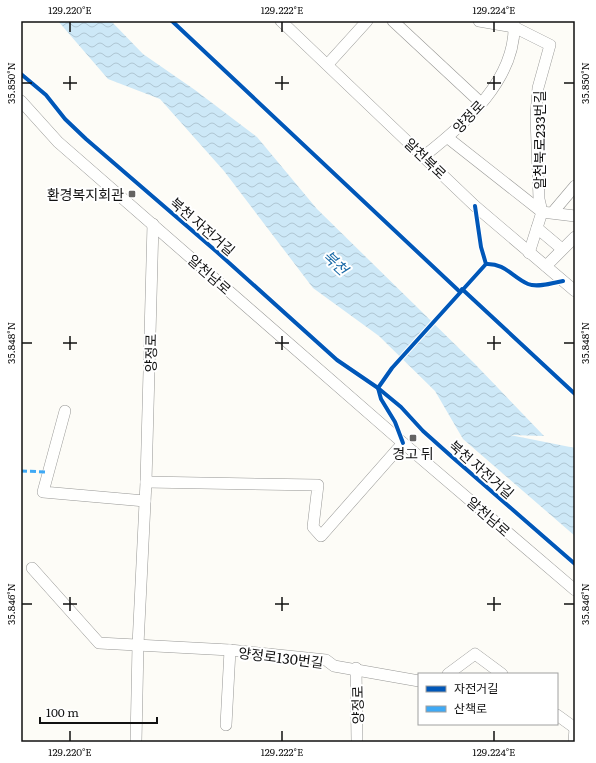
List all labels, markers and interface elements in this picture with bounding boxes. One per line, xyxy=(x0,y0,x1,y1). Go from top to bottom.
text: 129.220°E xyxy=(48,2,92,17)
text: 129.222°E xyxy=(261,2,303,17)
text: 129.224°E xyxy=(473,2,515,17)
text: 35.850°N xyxy=(3,62,18,104)
text: 35.850°N xyxy=(577,62,592,104)
street label: 알천북로233번길 xyxy=(529,90,549,190)
street label: 양정로 xyxy=(448,95,489,137)
street label: 알천북로 xyxy=(401,133,452,183)
place label: 환경복지회관 xyxy=(47,184,124,204)
marker: 환경복지회관 xyxy=(127,189,137,199)
street label: 북천 자전거길 xyxy=(166,192,240,260)
water label: 북천 xyxy=(318,244,356,281)
street label: 알천남로 xyxy=(184,250,236,299)
text: 35.848°N xyxy=(3,322,18,364)
text: 35.848°N xyxy=(577,322,592,364)
street label: 양정로 xyxy=(140,333,160,372)
marker: 경고 뒤 xyxy=(408,433,418,443)
street label: 북천 자전거길 xyxy=(445,435,519,503)
place label: 경고 뒤 xyxy=(392,443,434,463)
street label: 알천남로 xyxy=(463,492,515,541)
text: 35.846°N xyxy=(3,583,18,625)
text: 35.846°N xyxy=(577,583,592,625)
street label: 양정로130번길 xyxy=(237,642,325,672)
legend xyxy=(418,673,558,725)
text: 자전거길 xyxy=(454,679,498,697)
street label: 양정로 xyxy=(347,685,367,724)
scale bar xyxy=(40,699,157,725)
text: 산책로 xyxy=(454,699,487,717)
text: 100 m xyxy=(46,703,79,721)
text: 129.220°E xyxy=(48,744,92,759)
text: 129.222°E xyxy=(261,744,303,759)
text: 129.224°E xyxy=(473,744,515,759)

